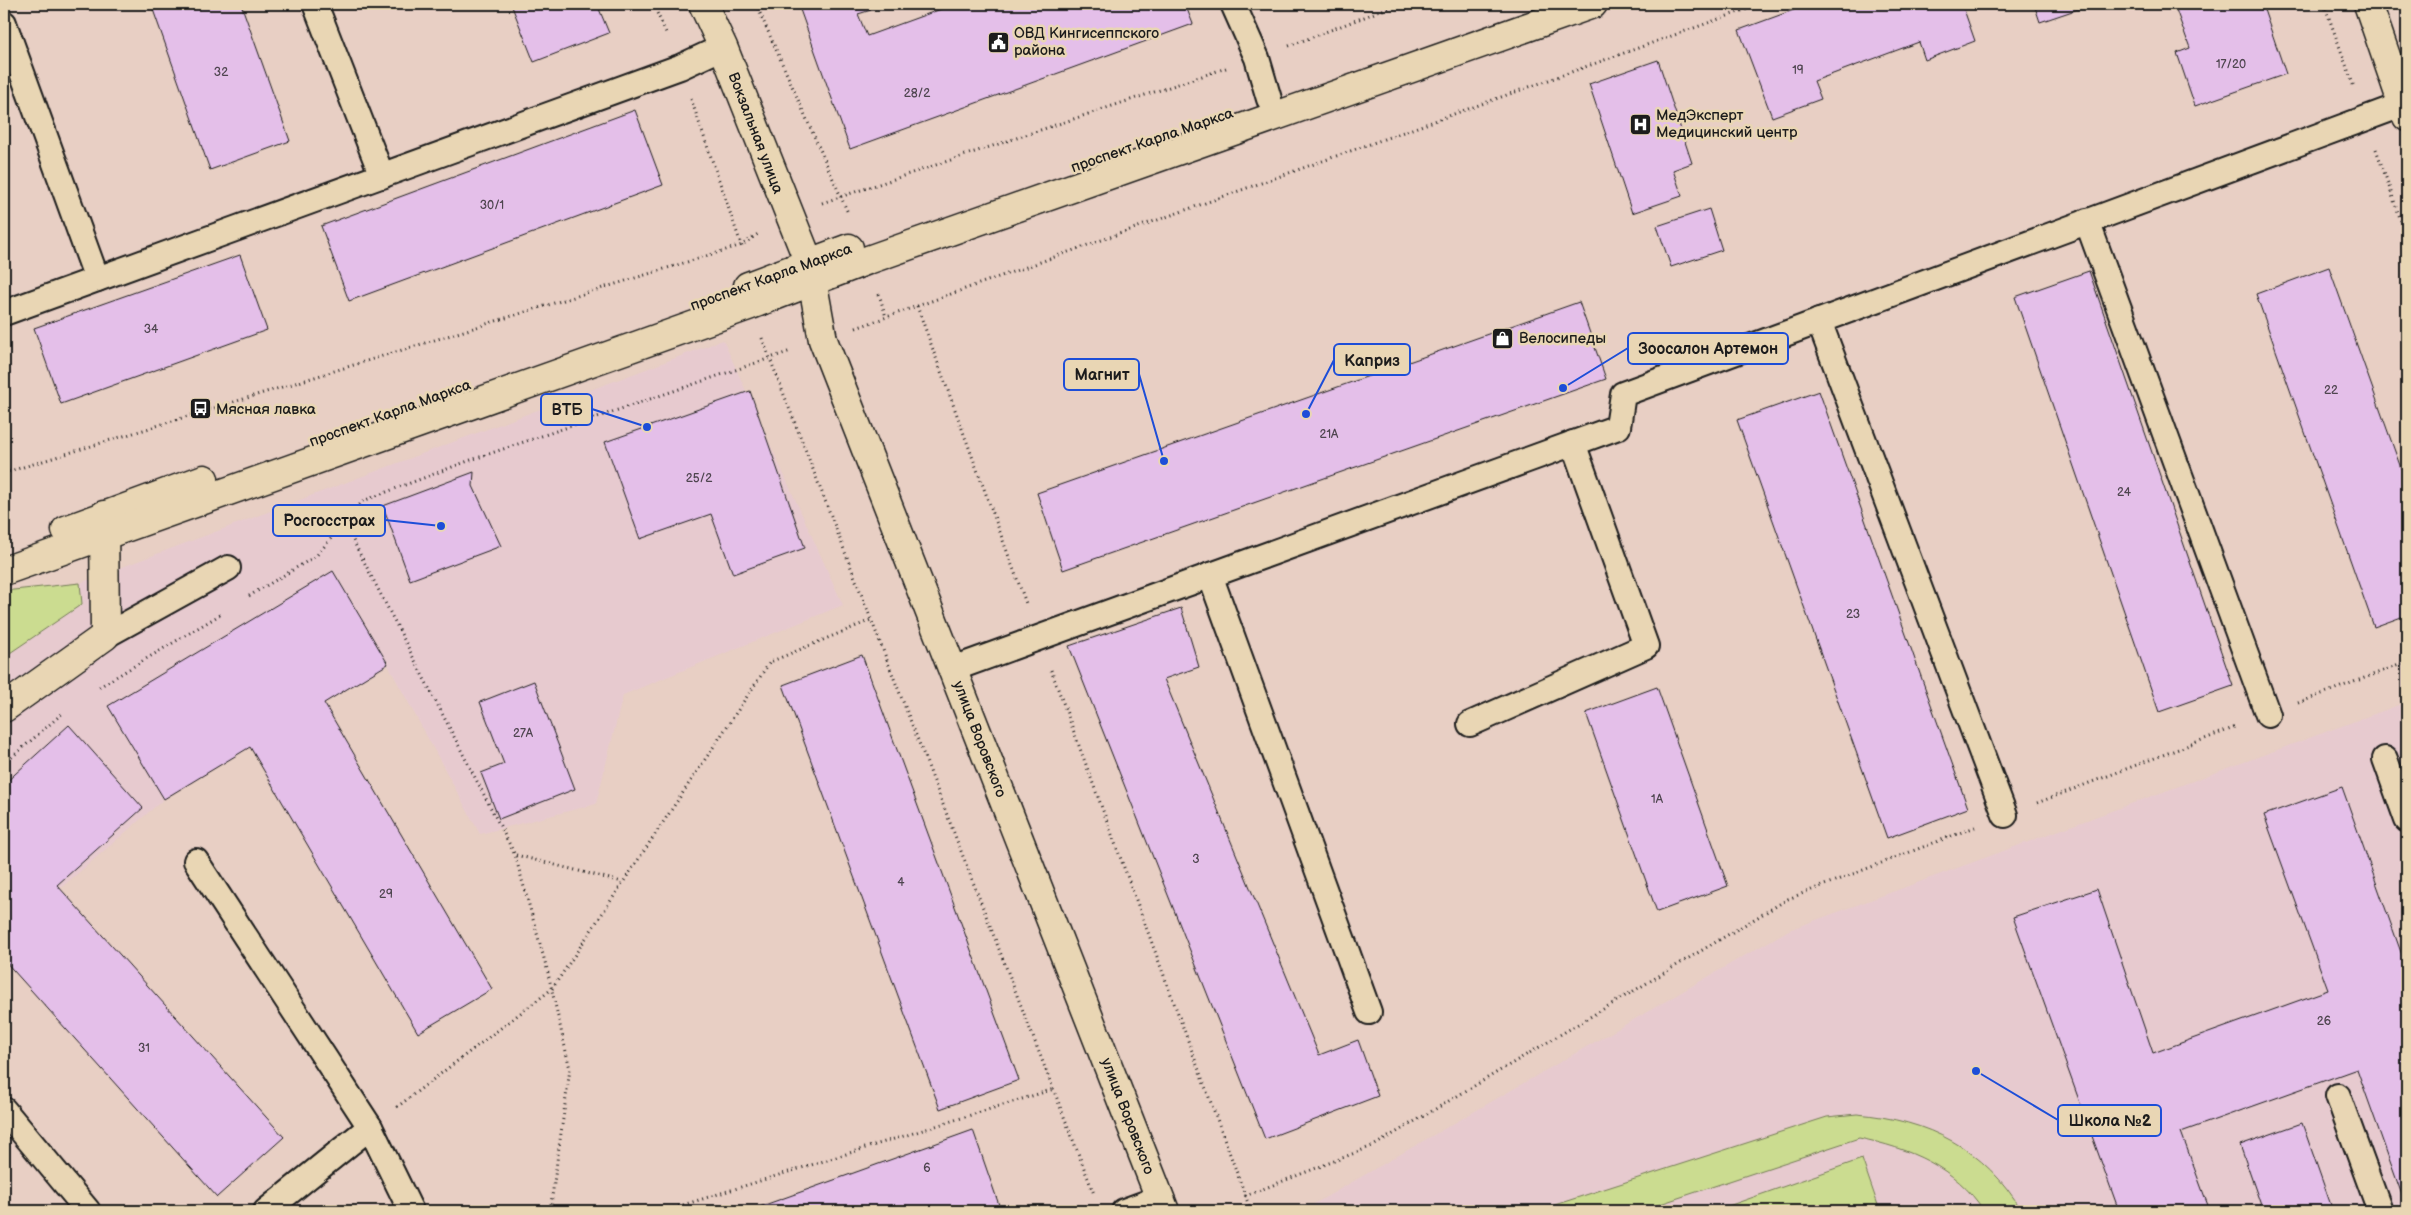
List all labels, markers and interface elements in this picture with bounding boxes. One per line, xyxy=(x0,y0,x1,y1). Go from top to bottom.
place label: ОВД Кингисеппского района xyxy=(1014,24,1159,60)
public building icon: ОВД Кингисеппского района xyxy=(986,30,1010,54)
house number: 17/20 xyxy=(2216,57,2246,72)
house number: 19 xyxy=(1792,63,1804,78)
house number: 32 xyxy=(214,65,228,80)
street label: Вокзальная улица xyxy=(724,70,787,197)
house number: 28/2 xyxy=(904,86,930,101)
street label: проспект Карла Маркса xyxy=(1068,104,1236,177)
place label: МедЭксперт Медицинский центр xyxy=(1656,106,1798,142)
hospital icon: МедЭксперт Медицинский центр xyxy=(1628,112,1652,136)
house number: 30/1 xyxy=(480,198,504,213)
street label: проспект Карла Маркса xyxy=(688,239,855,316)
house number: 34 xyxy=(144,322,159,337)
shop icon: Велосипеды xyxy=(1491,326,1515,350)
place label: Велосипеды xyxy=(1519,329,1606,348)
callout: Зоосалон Артемон xyxy=(1628,333,1788,364)
text: Зоосалон Артемон xyxy=(1638,340,1778,359)
callout: Каприз xyxy=(1334,344,1410,375)
text: Каприз xyxy=(1344,352,1400,371)
callout: Магнит xyxy=(1064,359,1139,390)
text: Магнит xyxy=(1075,366,1130,385)
street label: проспект Карла Маркса xyxy=(307,375,474,452)
house number: 22 xyxy=(2324,383,2338,398)
callout: ВТБ xyxy=(541,394,592,425)
bus stop icon: Мясная лавка xyxy=(188,397,212,421)
place label: Мясная лавка xyxy=(216,400,316,419)
text: ВТБ xyxy=(551,401,583,420)
house number: 21А xyxy=(1320,427,1339,442)
house number: 25/2 xyxy=(686,471,712,486)
house number: 24 xyxy=(2117,485,2132,500)
callout: Росгосстрах xyxy=(273,505,385,536)
text: Росгосстрах xyxy=(283,512,376,531)
house number: 23 xyxy=(1846,607,1860,622)
street label: улица Воровского xyxy=(949,678,1011,800)
house number: 27А xyxy=(513,726,534,741)
house number: 1А xyxy=(1651,792,1664,807)
house number: 3 xyxy=(1192,852,1200,867)
house number: 4 xyxy=(897,875,905,890)
house number: 29 xyxy=(379,887,393,902)
house number: 26 xyxy=(2317,1014,2331,1029)
house number: 31 xyxy=(138,1041,150,1056)
street label: улица Воровского xyxy=(1097,1055,1159,1177)
callout: Школа №2 xyxy=(2058,1105,2161,1136)
text: Школа №2 xyxy=(2069,1112,2152,1131)
house number: 6 xyxy=(923,1161,931,1176)

